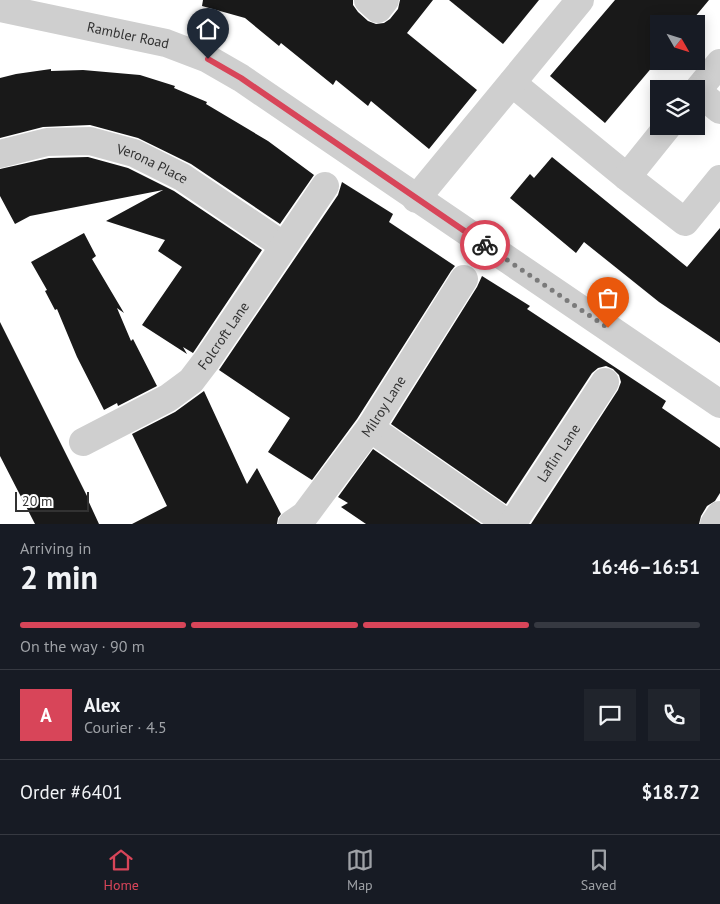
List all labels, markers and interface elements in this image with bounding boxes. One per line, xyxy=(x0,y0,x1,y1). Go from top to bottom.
pin xyxy=(187,8,229,59)
icon: home xyxy=(194,15,222,43)
north arrow xyxy=(650,15,705,70)
map controls xyxy=(650,15,705,135)
street label: Rambler Road xyxy=(85,18,171,52)
button: layers xyxy=(650,80,705,135)
street label: Verona Place xyxy=(114,139,192,188)
courier xyxy=(460,220,510,270)
icon: bike xyxy=(471,231,499,259)
pin xyxy=(587,277,629,328)
icon: bag xyxy=(594,284,622,312)
street label: Folcroft Lane xyxy=(194,298,253,373)
street label: Milroy Lane xyxy=(357,372,410,441)
street label: Laflin Lane xyxy=(533,420,584,485)
scale bar xyxy=(15,489,89,512)
text: 20 m xyxy=(22,492,52,510)
text: Arriving in xyxy=(20,538,91,558)
text: 16:46–16:51 xyxy=(591,555,700,579)
text: 2 min xyxy=(20,556,98,598)
text: On the way · 90 m xyxy=(20,636,145,656)
button: chat xyxy=(584,689,636,741)
button: phone xyxy=(648,689,700,741)
text: Alex xyxy=(84,693,120,717)
text: A xyxy=(40,703,52,727)
text: Courier · 4.5 xyxy=(84,717,167,737)
text: Order #6401 xyxy=(20,780,123,804)
text: $18.72 xyxy=(641,780,700,804)
tab: Home xyxy=(103,846,139,894)
tab: Map xyxy=(346,846,374,894)
tab: Saved xyxy=(581,846,616,894)

